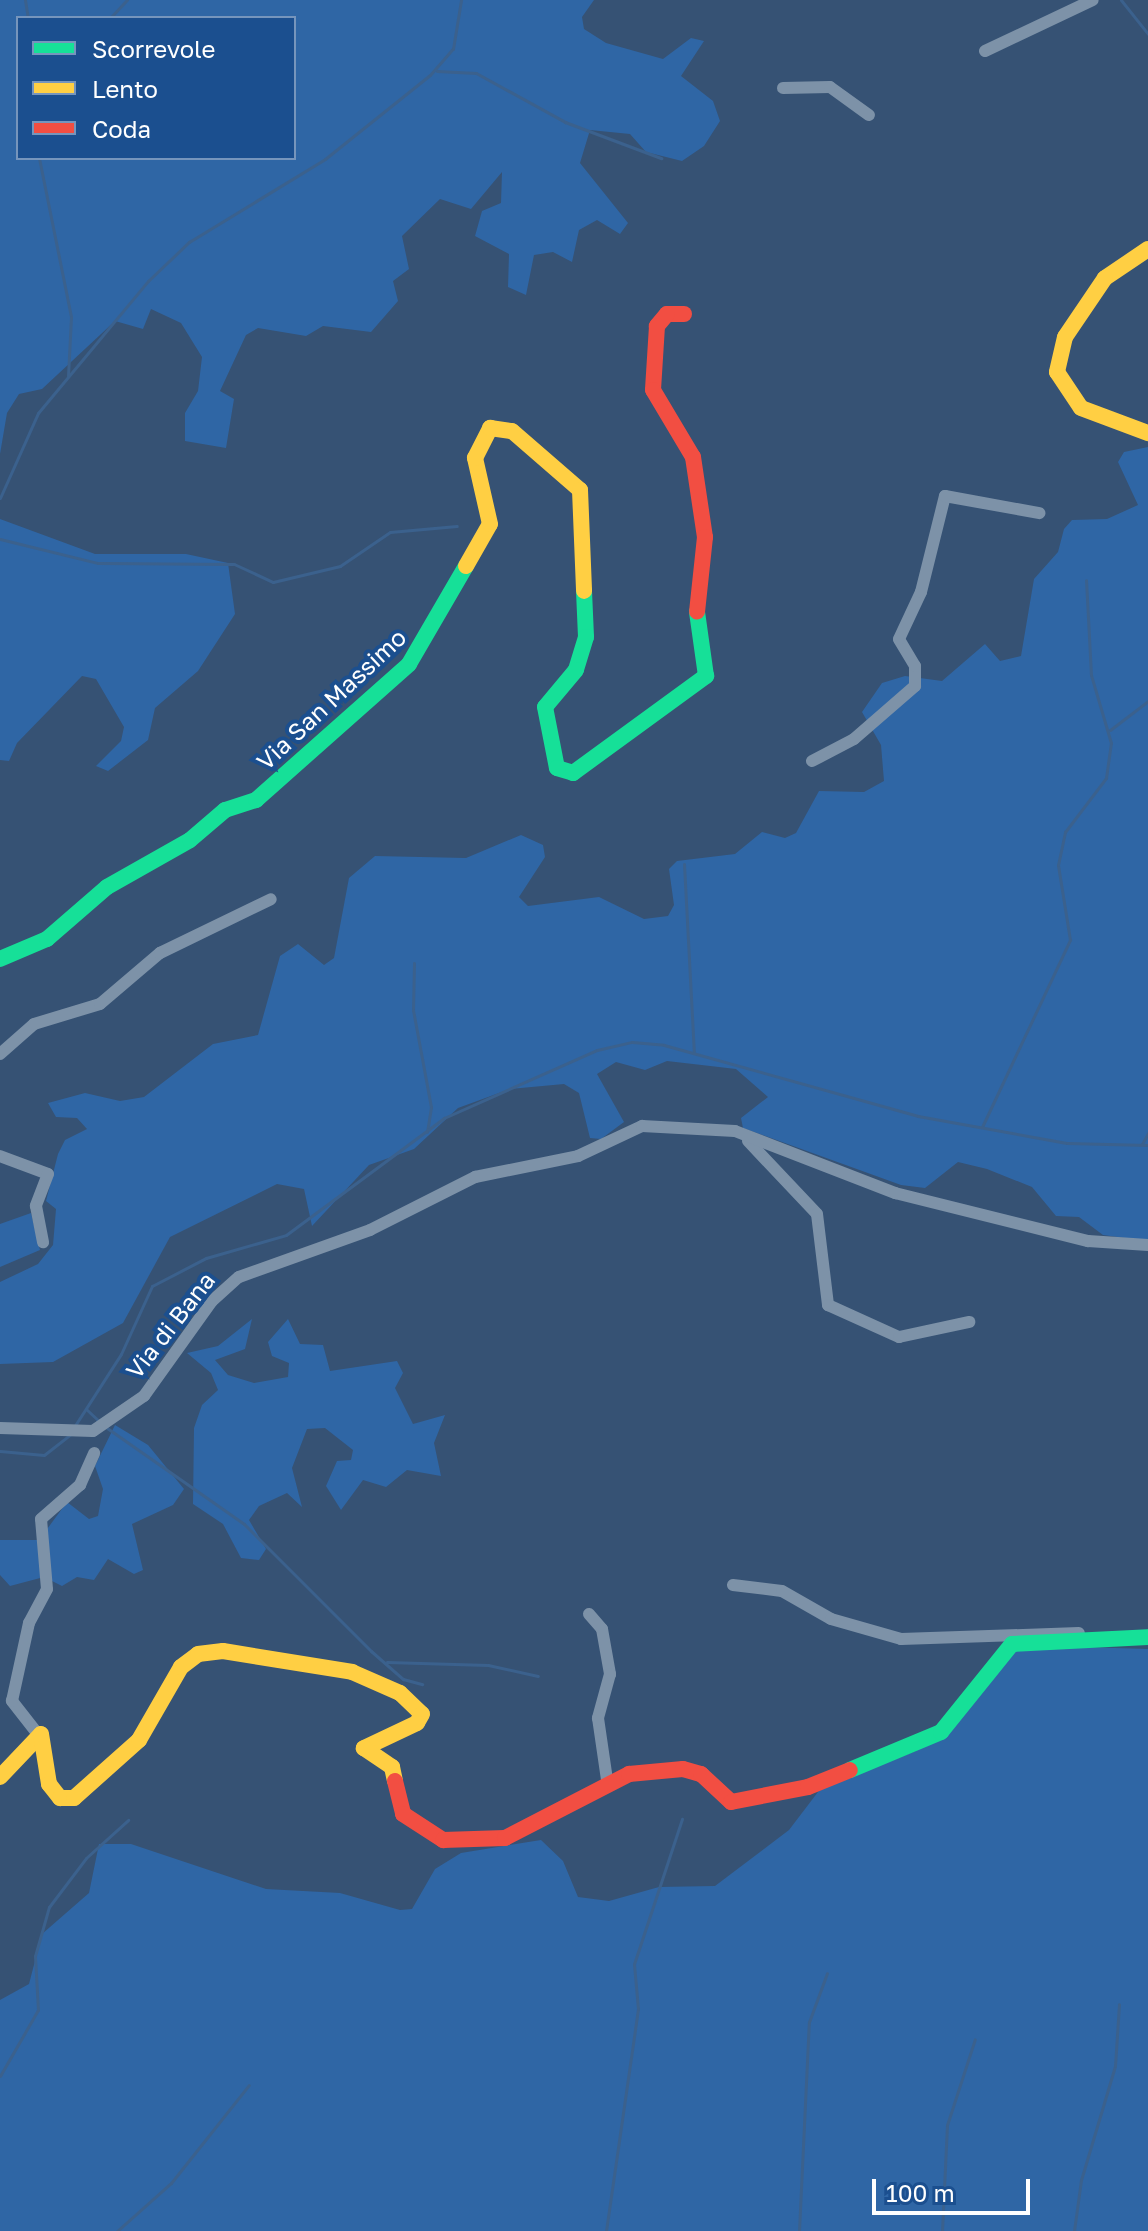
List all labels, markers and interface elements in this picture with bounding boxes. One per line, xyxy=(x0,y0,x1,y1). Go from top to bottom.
legend xyxy=(16,16,296,160)
text: Scorrevole xyxy=(92,34,215,63)
text: Lento xyxy=(92,74,158,103)
text: Coda xyxy=(92,114,151,143)
street label: Via San Massimo xyxy=(250,622,412,776)
street label: Via di Bana xyxy=(119,1266,221,1384)
scale bar xyxy=(876,2163,1034,2213)
text: 100 m xyxy=(886,2178,955,2207)

